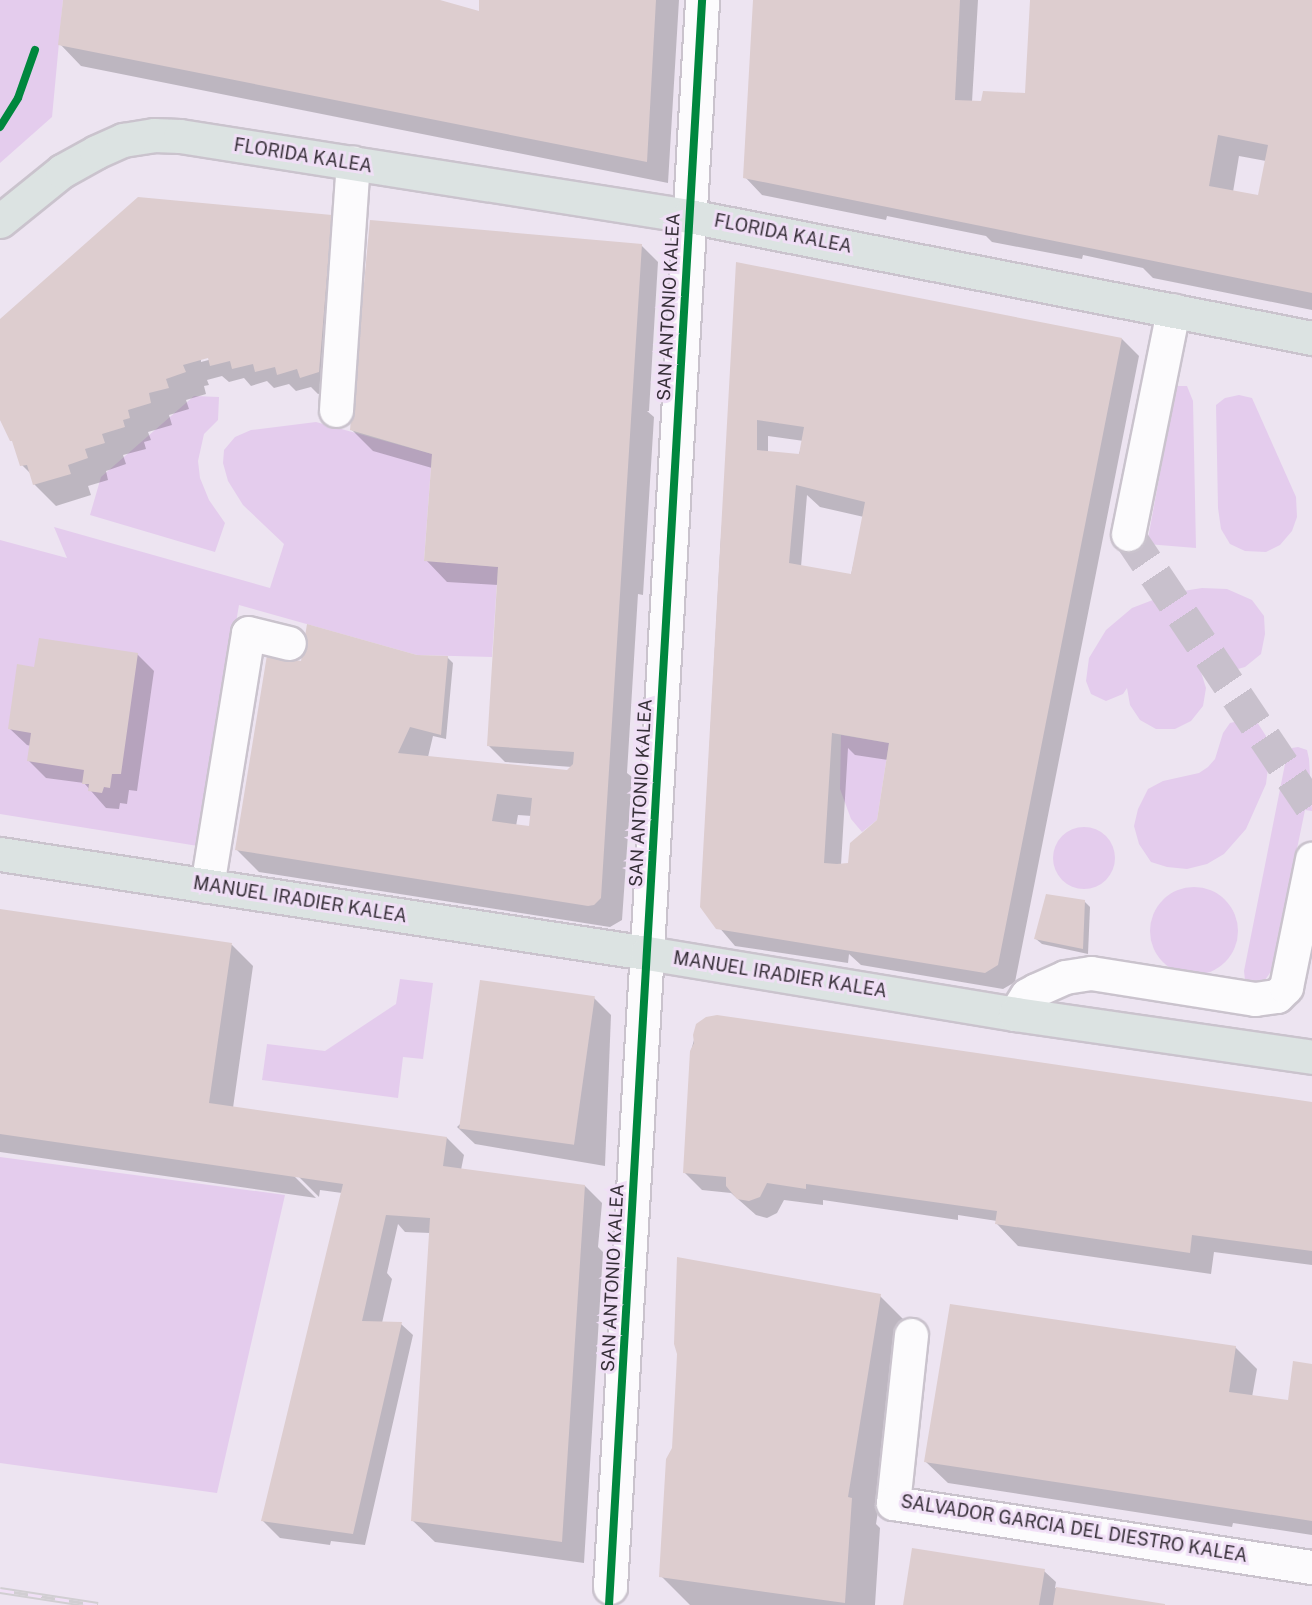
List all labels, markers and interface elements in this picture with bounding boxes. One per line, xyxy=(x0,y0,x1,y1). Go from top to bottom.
street label: FLORIDA KALEA xyxy=(232,134,374,178)
street label: FLORIDA KALEA xyxy=(712,210,854,258)
street label: SAN ANTONIO KALEA xyxy=(653,212,685,402)
street label: SAN ANTONIO KALEA xyxy=(625,698,657,888)
street label: MANUEL IRADIER KALEA xyxy=(192,872,408,928)
street label: MANUEL IRADIER KALEA xyxy=(672,947,888,1003)
street label: SAN ANTONIO KALEA xyxy=(597,1183,629,1373)
street label: SALVADOR GARCIA DEL DIESTRO KALEA xyxy=(899,1491,1249,1567)

